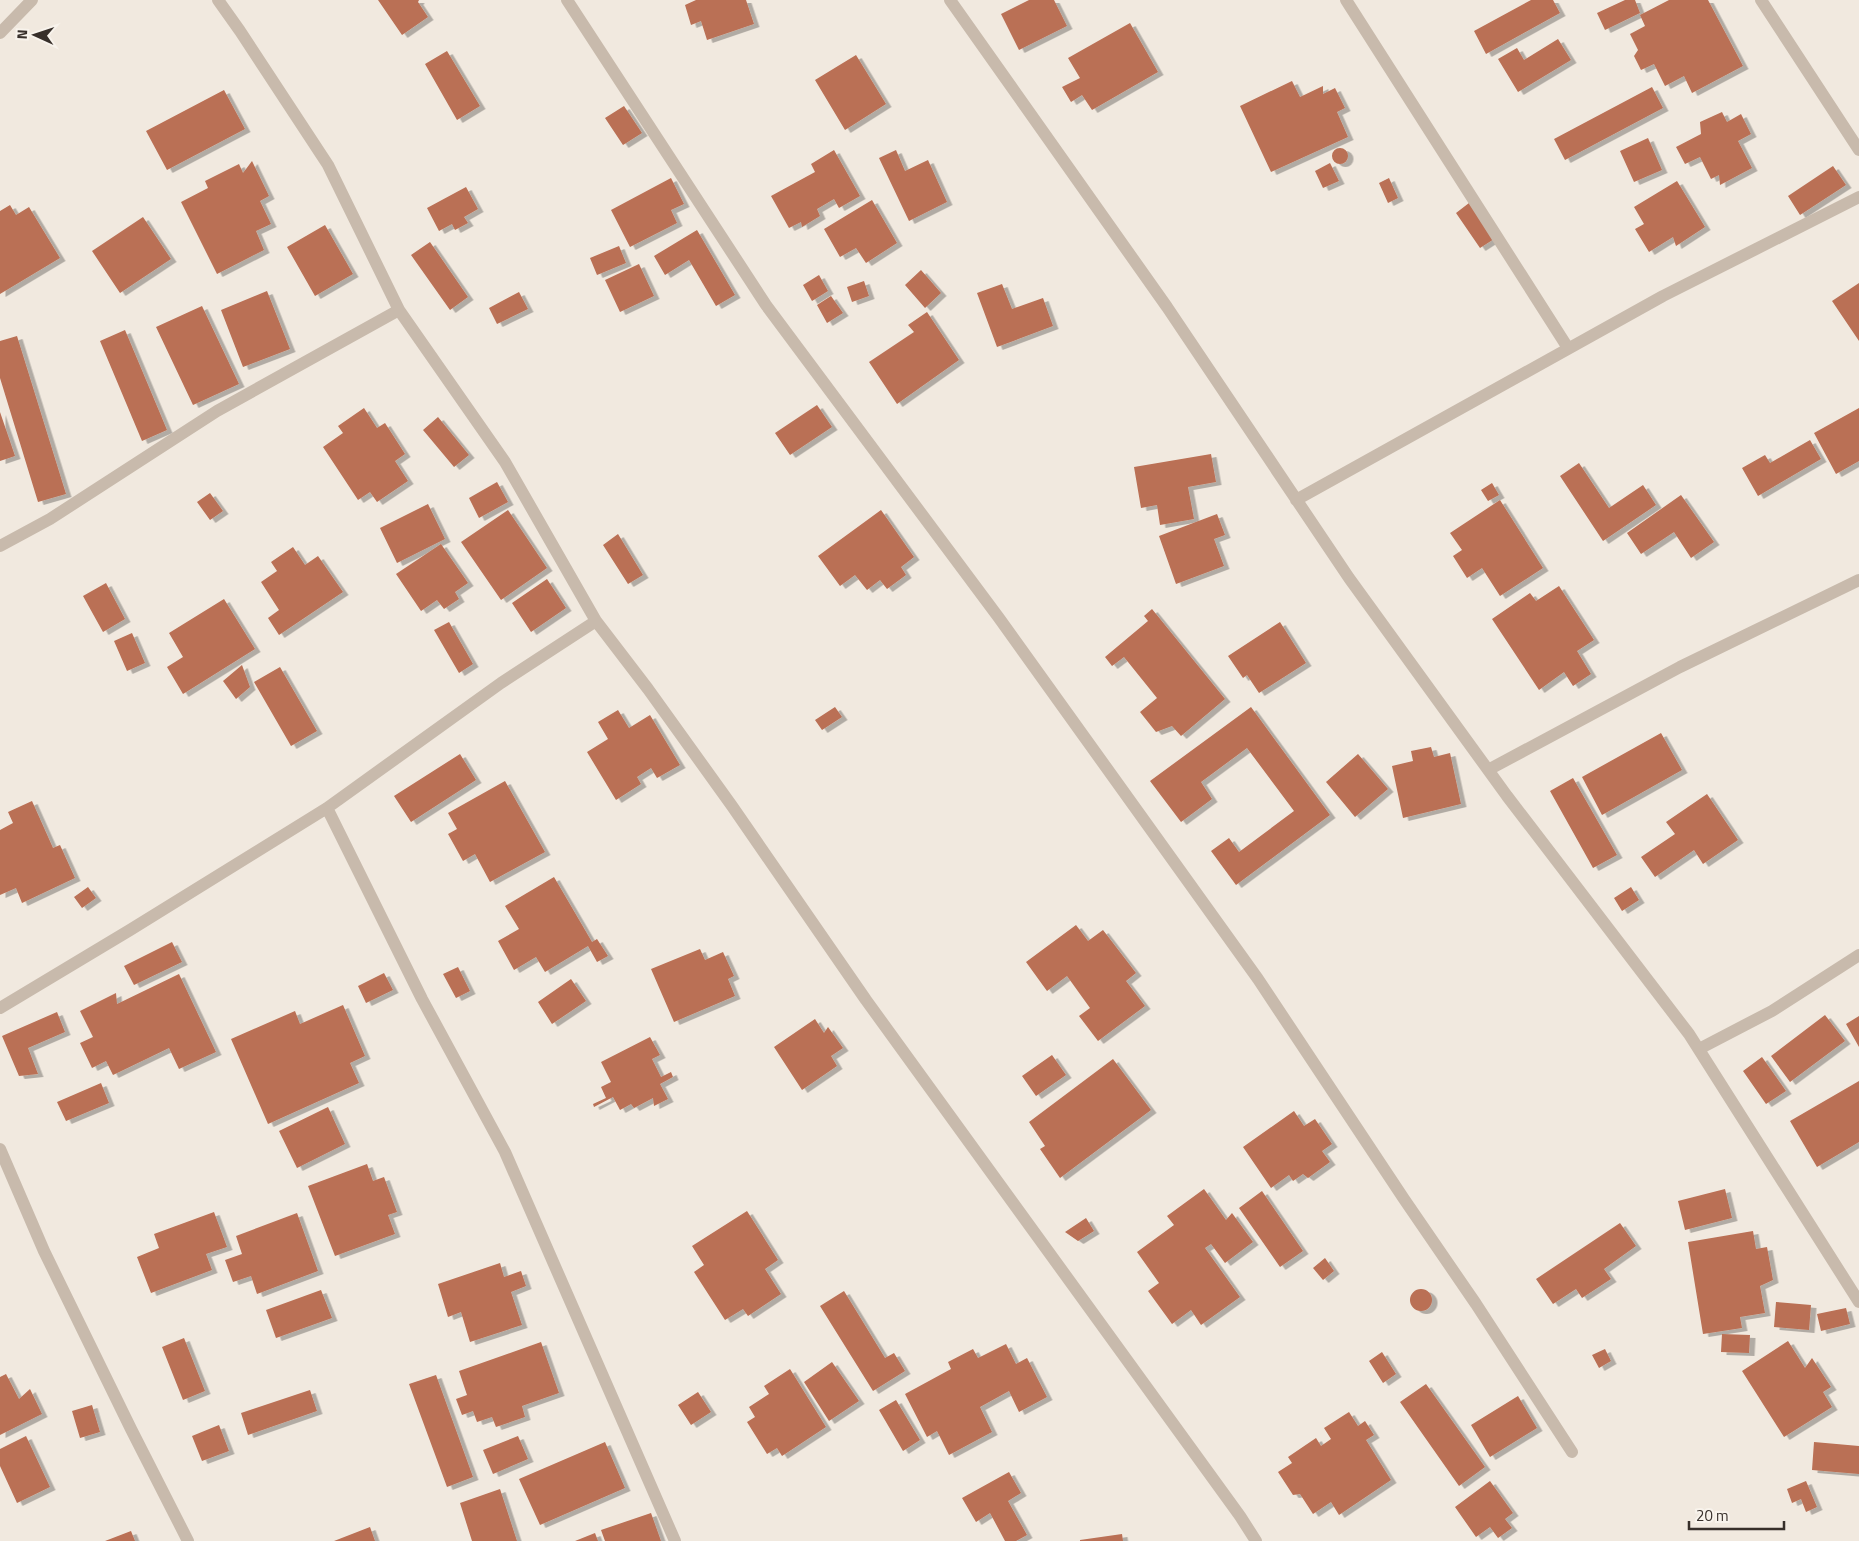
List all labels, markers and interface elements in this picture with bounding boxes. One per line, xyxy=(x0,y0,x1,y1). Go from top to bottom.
north arrow xyxy=(10,10,60,60)
text: N xyxy=(11,29,32,40)
scale bar xyxy=(1689,1498,1784,1530)
text: 20 m xyxy=(1696,1504,1729,1527)

